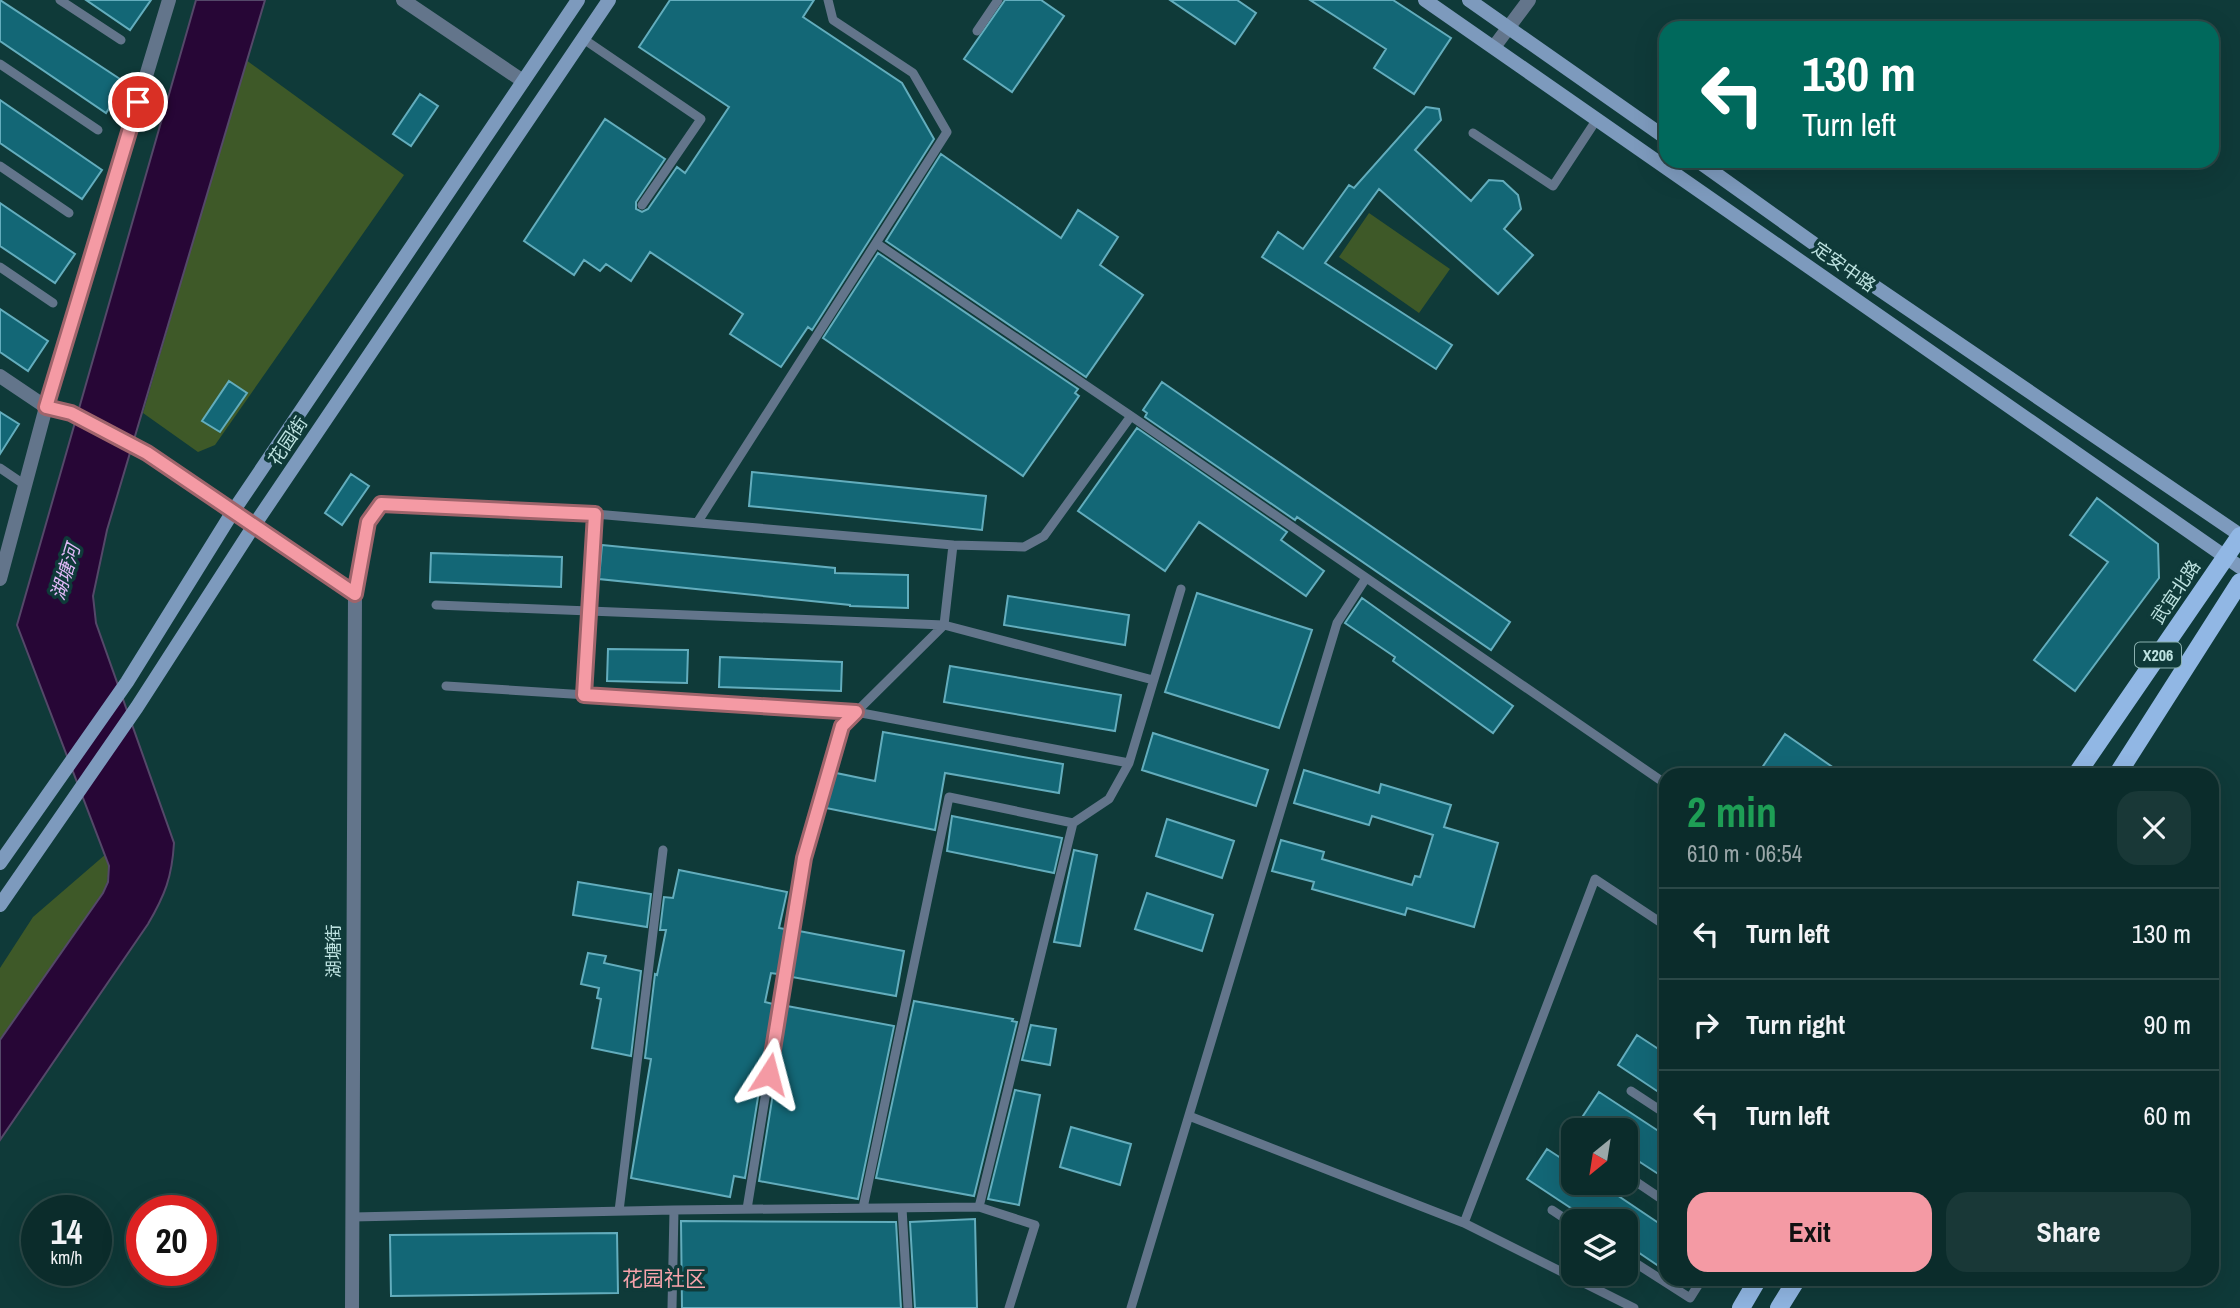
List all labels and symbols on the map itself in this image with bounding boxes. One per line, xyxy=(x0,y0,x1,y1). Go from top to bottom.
pin xyxy=(108,72,168,132)
street label: 定安中路 xyxy=(1808,236,1881,297)
street label: 花园街 xyxy=(262,411,313,470)
water label: 湖塘河 xyxy=(44,537,87,603)
street label: 武宜北路 xyxy=(2145,555,2206,629)
road number: X206 xyxy=(2135,642,2181,668)
street label: 湖塘街 xyxy=(321,924,346,978)
position arrow xyxy=(732,1037,806,1111)
north arrow xyxy=(1561,1118,1638,1195)
speed limit sign: 20 xyxy=(126,1195,217,1286)
district label: 花园社区 xyxy=(622,1264,706,1293)

